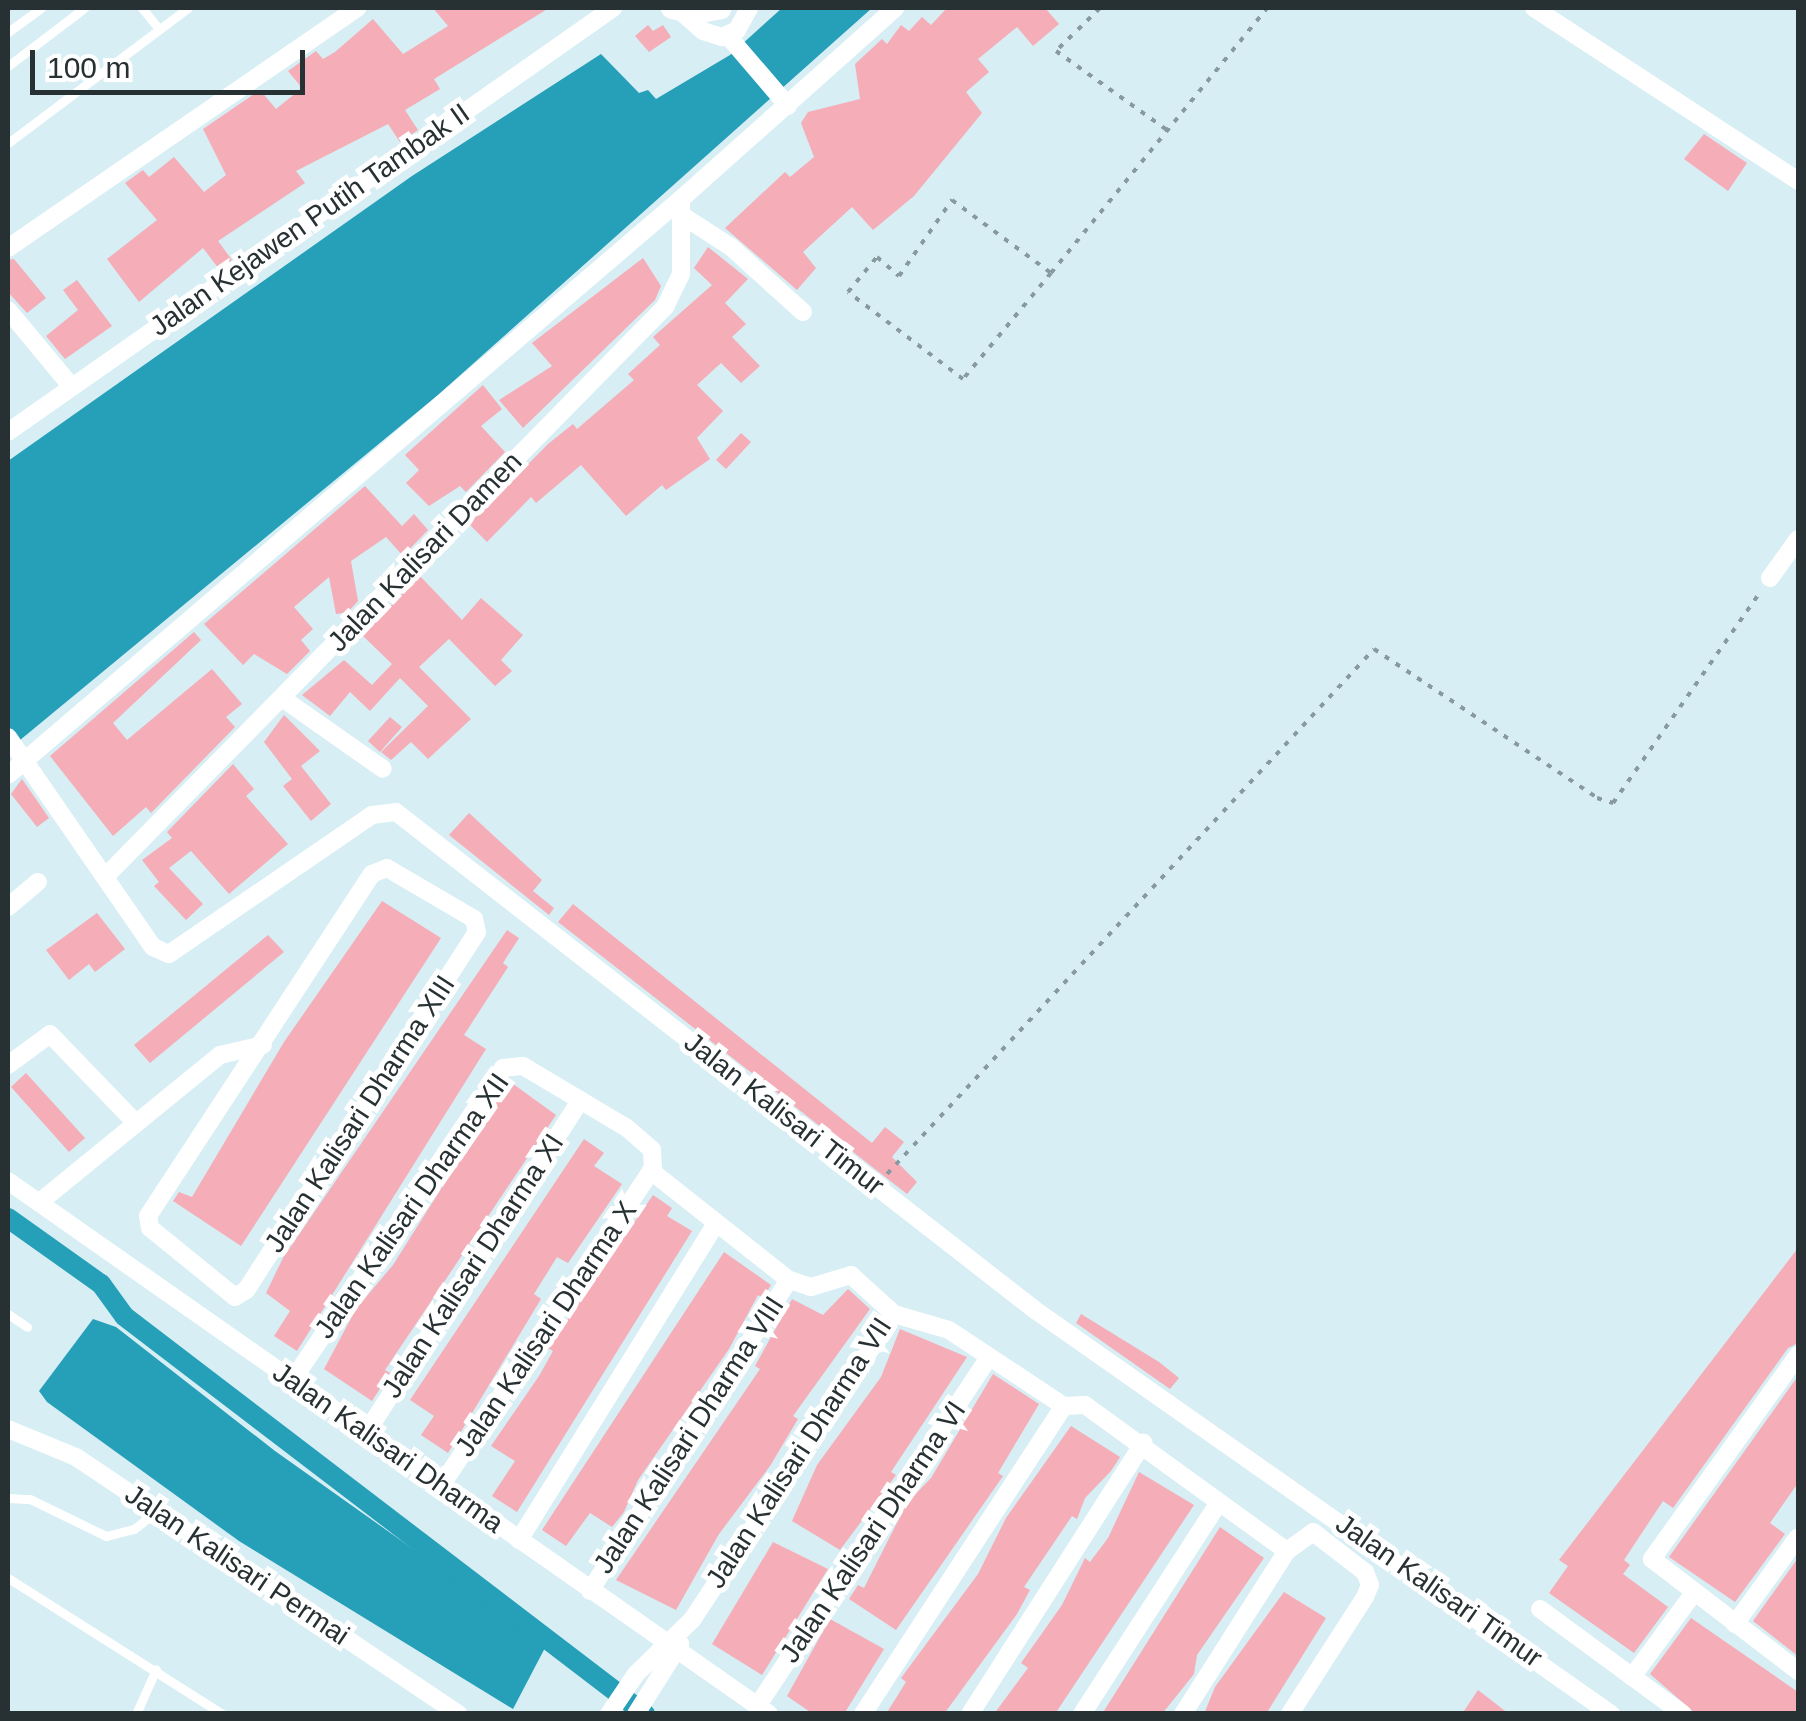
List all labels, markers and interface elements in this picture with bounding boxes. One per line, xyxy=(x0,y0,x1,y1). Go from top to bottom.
scale bar xyxy=(35,30,310,92)
text: 100 m xyxy=(47,51,130,84)
street label: Jalan Kejawen Putih Tambak II xyxy=(144,96,476,344)
street label: Jalan Kalisari Damen xyxy=(321,445,529,659)
street label: Jalan Kalisari Dharma XIII xyxy=(258,969,462,1259)
street label: Jalan Kalisari Timur xyxy=(677,1025,891,1203)
street label: Jalan Kalisari Dharma XII xyxy=(308,1067,516,1345)
street label: Jalan Kalisari Dharma XI xyxy=(375,1128,571,1404)
street label: Jalan Kalisari Dharma X xyxy=(448,1195,644,1463)
street label: Jalan Kalisari Dharma VIII xyxy=(587,1290,791,1580)
street label: Jalan Kalisari Dharma VII xyxy=(699,1311,899,1595)
street label: Jalan Kalisari Dharma xyxy=(266,1356,510,1540)
street label: Jalan Kalisari Dharma VI xyxy=(773,1395,973,1669)
street label: Jalan Kalisari Permai xyxy=(119,1478,355,1652)
street label: Jalan Kalisari Timur xyxy=(1329,1507,1549,1675)

